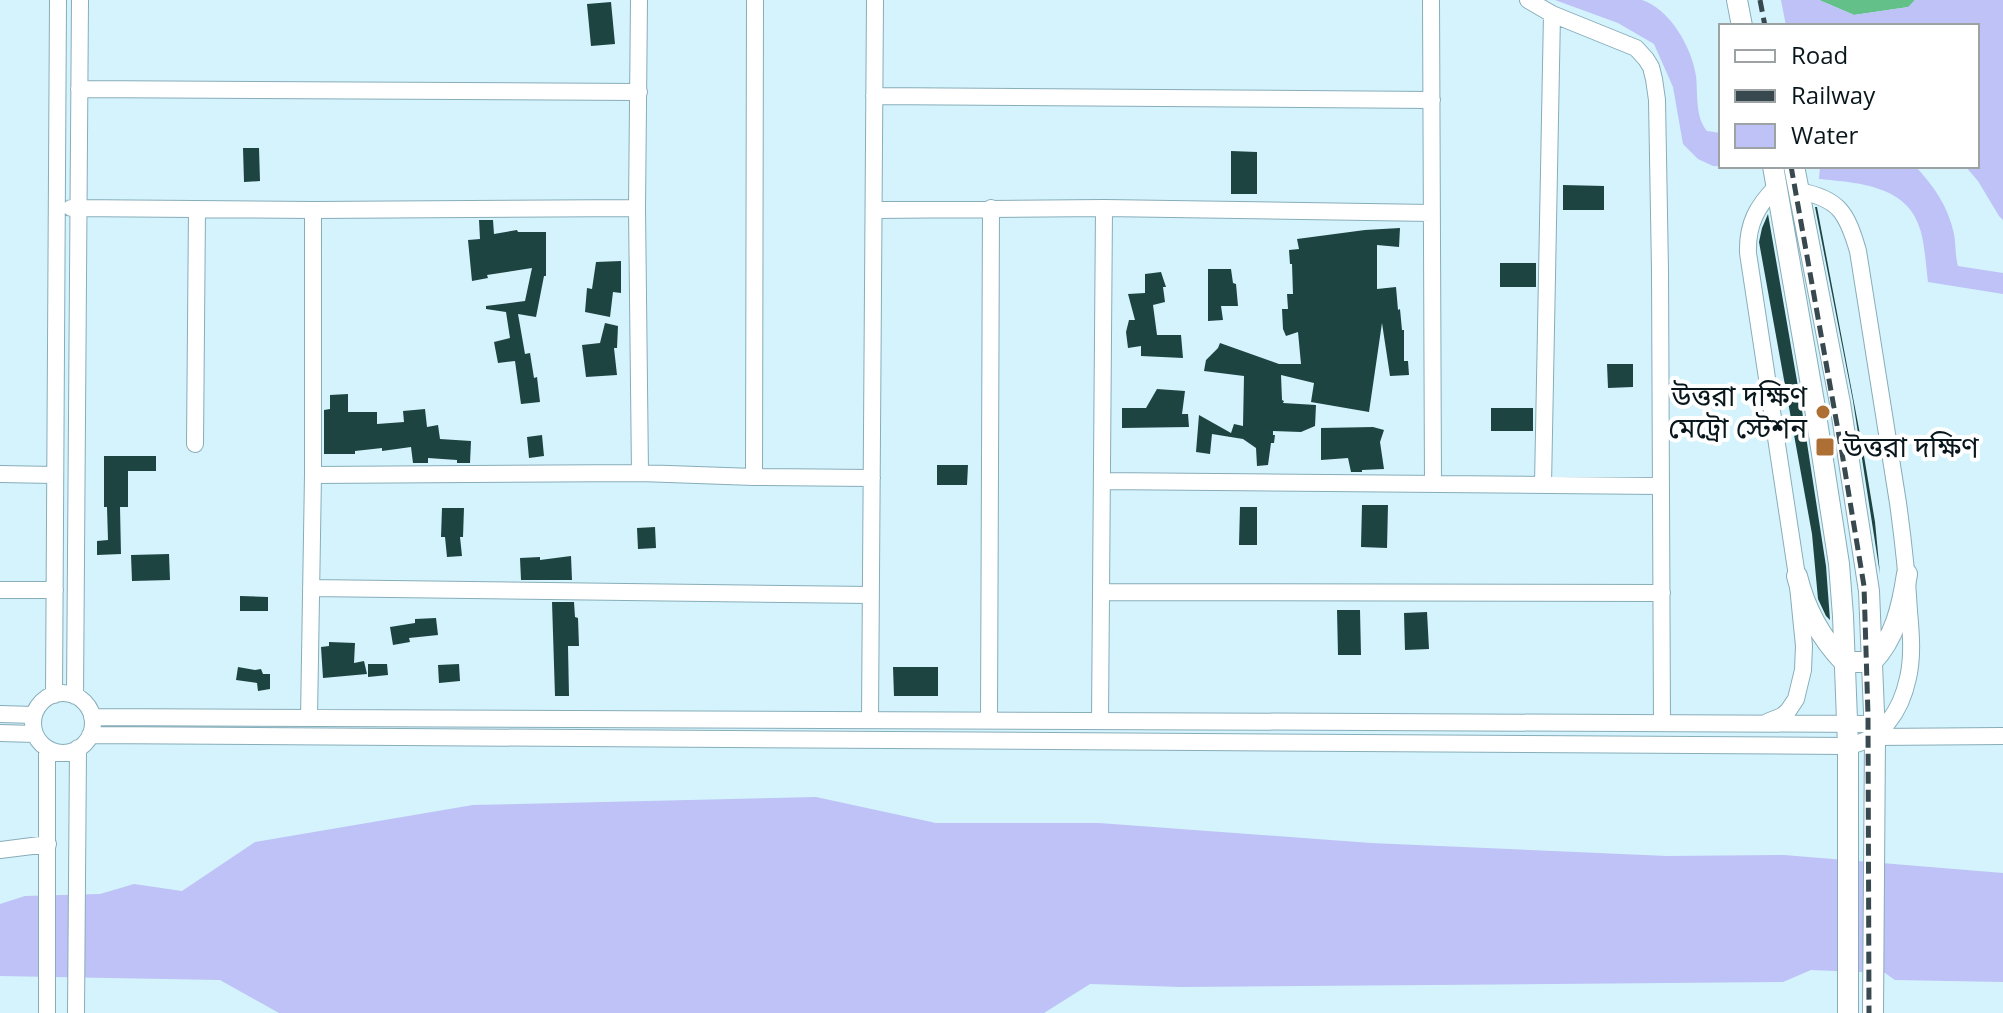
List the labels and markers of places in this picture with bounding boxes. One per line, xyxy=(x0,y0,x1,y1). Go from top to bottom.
place label: উত্তরা দক্ষিণ মেট্রো স্টেশন xyxy=(1668,376,1808,446)
marker: উত্তরা দক্ষিণ মেট্রো স্টেশন xyxy=(1814,403,1832,421)
place label: উত্তরা দক্ষিণ xyxy=(1842,427,1979,465)
marker: উত্তরা দক্ষিণ xyxy=(1814,436,1836,458)

